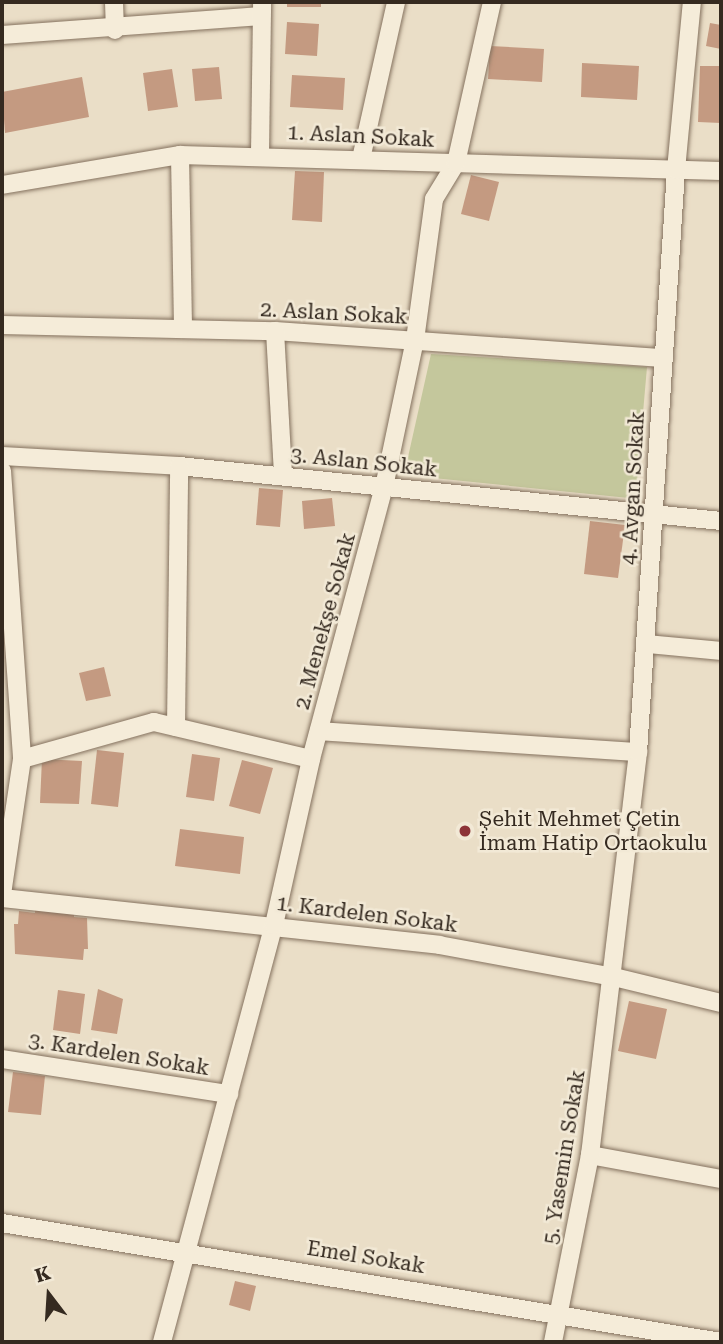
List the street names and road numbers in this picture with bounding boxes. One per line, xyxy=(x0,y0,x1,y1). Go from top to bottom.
street label: 1. Aslan Sokak xyxy=(287,120,435,152)
street label: 2. Aslan Sokak xyxy=(260,297,408,329)
street label: 4. Avgan Sokak xyxy=(616,411,650,565)
street label: 3. Aslan Sokak xyxy=(289,442,439,482)
street label: 2. Menekşe Sokak xyxy=(289,530,361,712)
street label: 1. Kardelen Sokak xyxy=(275,890,459,938)
street label: 3. Kardelen Sokak xyxy=(27,1027,211,1081)
street label: 5. Yasemin Sokak xyxy=(538,1068,590,1246)
street label: Emel Sokak xyxy=(305,1235,427,1279)

